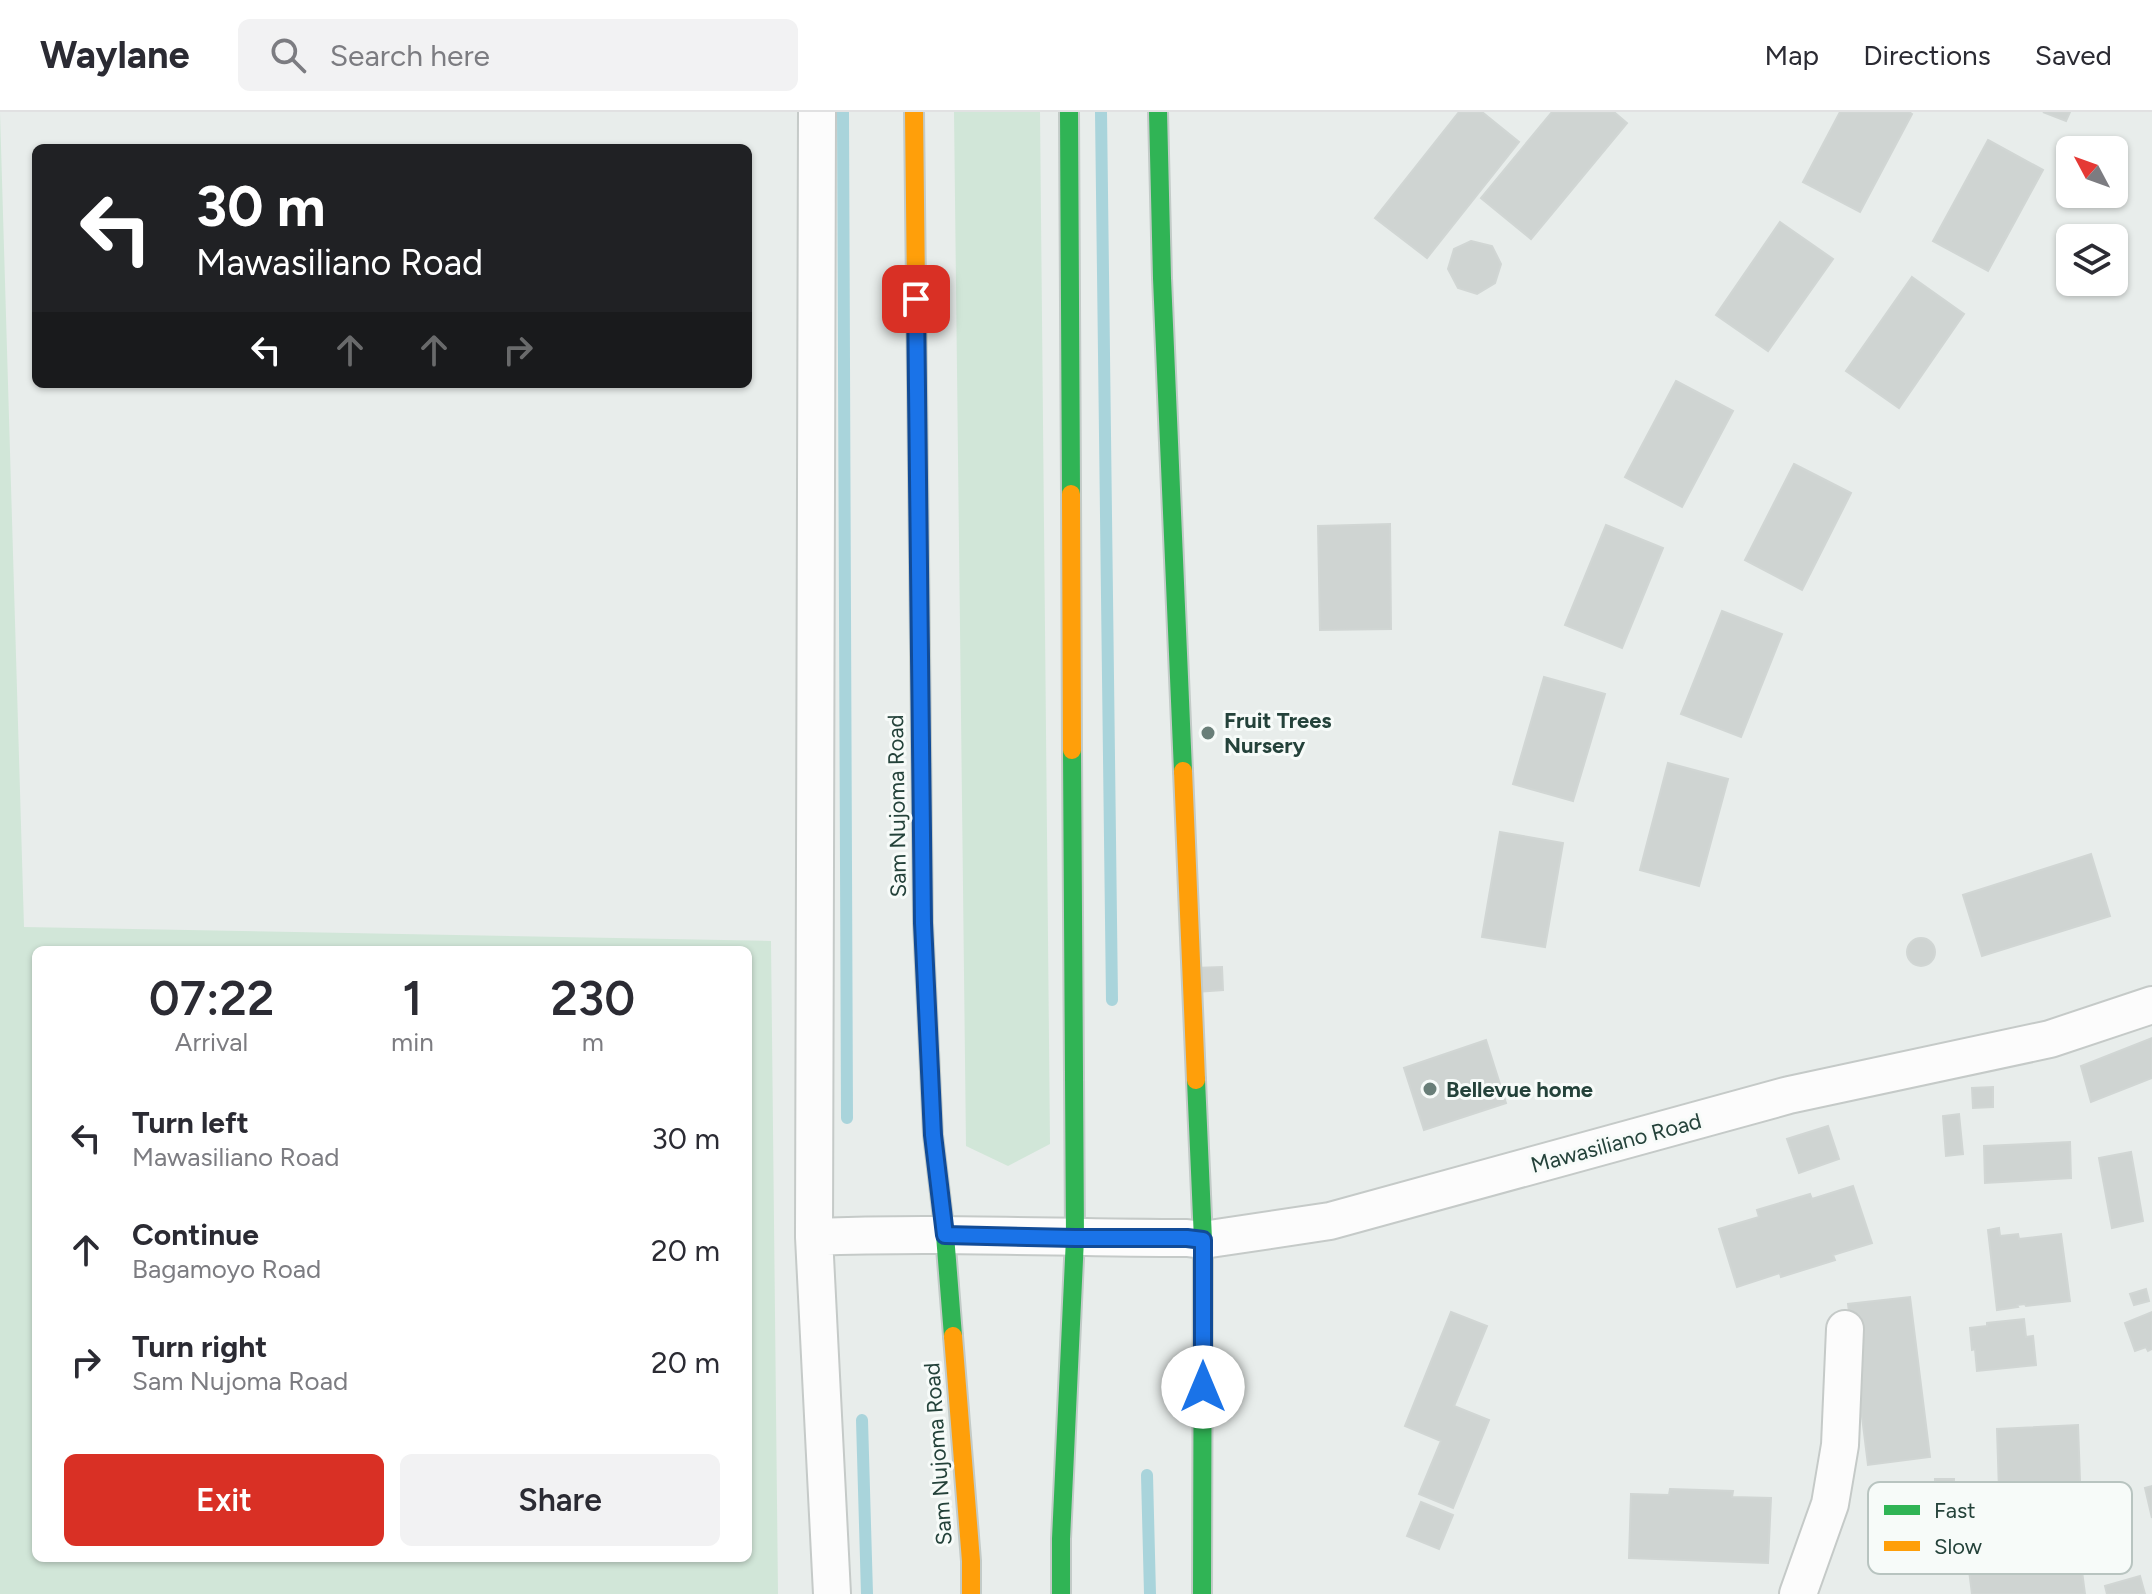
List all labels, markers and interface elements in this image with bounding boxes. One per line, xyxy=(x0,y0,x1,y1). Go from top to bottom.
search box xyxy=(238,19,798,91)
text: Waylane xyxy=(40,32,190,78)
icon: search xyxy=(266,33,310,77)
text: Search here xyxy=(330,37,490,74)
text: Map xyxy=(1765,38,1819,72)
text: Directions xyxy=(1863,38,1991,72)
text: Saved xyxy=(2035,38,2112,72)
north arrow xyxy=(2056,136,2128,208)
map controls xyxy=(2056,136,2128,296)
text: 30 m xyxy=(196,173,326,240)
icon: left xyxy=(64,176,168,280)
button: layers xyxy=(2056,224,2128,296)
text: Mawasiliano Road xyxy=(196,241,483,284)
pin xyxy=(882,265,950,333)
icon: arrive xyxy=(894,277,938,321)
icon: left xyxy=(244,328,288,372)
icon: ahead xyxy=(328,328,372,372)
icon: ahead xyxy=(412,328,456,372)
icon: right xyxy=(496,328,540,372)
place label: Fruit Trees Nursery xyxy=(1224,707,1332,759)
street label: Sam Nujoma Road xyxy=(882,714,912,898)
marker: Fruit Trees Nursery xyxy=(1199,724,1217,742)
text: 07:22 xyxy=(149,969,274,1027)
text: 1 xyxy=(402,969,422,1027)
text: 230 xyxy=(550,969,635,1027)
text: Arrival xyxy=(175,1026,248,1058)
text: min xyxy=(391,1026,434,1058)
text: m xyxy=(582,1026,604,1058)
place label: Bellevue home xyxy=(1446,1076,1593,1103)
marker: Bellevue home xyxy=(1421,1080,1439,1098)
text: Turn left xyxy=(132,1104,249,1141)
street label: Mawasiliano Road xyxy=(1528,1107,1704,1179)
icon: left xyxy=(64,1116,108,1160)
text: 30 m xyxy=(652,1120,720,1157)
text: Mawasiliano Road xyxy=(132,1141,339,1173)
text: Continue xyxy=(132,1216,259,1253)
icon: ahead xyxy=(64,1228,108,1272)
text: 20 m xyxy=(651,1232,720,1269)
text: Bagamoyo Road xyxy=(132,1253,321,1285)
text: Turn right xyxy=(132,1328,267,1365)
icon: right xyxy=(64,1340,108,1384)
text: 20 m xyxy=(651,1344,720,1381)
position arrow xyxy=(1161,1345,1245,1429)
street label: Sam Nujoma Road xyxy=(918,1362,958,1546)
text: Sam Nujoma Road xyxy=(132,1365,348,1397)
button: Exit xyxy=(64,1454,384,1546)
button: Share xyxy=(400,1454,720,1546)
legend xyxy=(1868,1482,2132,1574)
text: Fast xyxy=(1934,1497,1976,1524)
text: Slow xyxy=(1934,1533,1983,1560)

